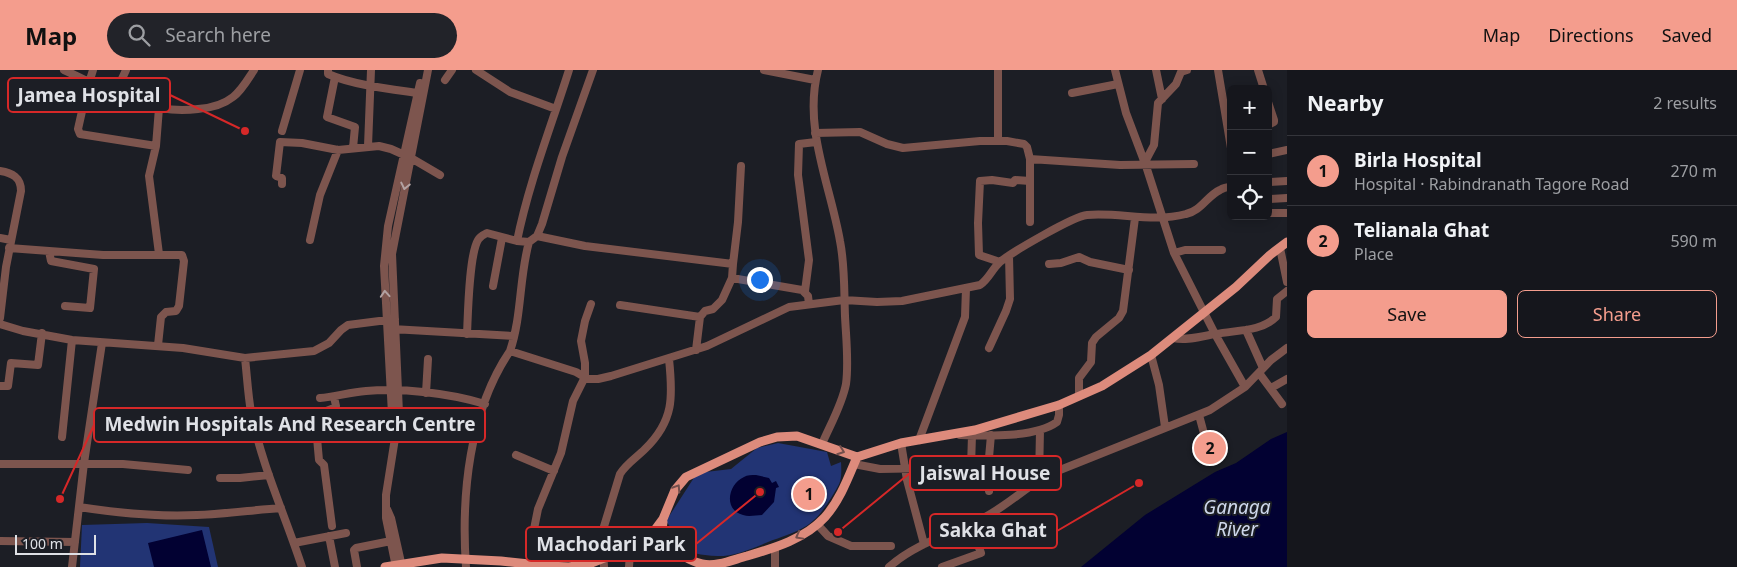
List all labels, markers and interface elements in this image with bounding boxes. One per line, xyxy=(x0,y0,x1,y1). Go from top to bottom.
search box xyxy=(107,13,457,58)
text: Map xyxy=(25,19,77,52)
icon: search xyxy=(125,21,153,49)
text: Search here xyxy=(165,22,271,48)
text: Map xyxy=(1483,23,1520,47)
text: Directions xyxy=(1548,23,1634,47)
text: Saved xyxy=(1662,23,1712,47)
callout: Jamea Hospital xyxy=(8,78,170,112)
text: Jamea Hospital xyxy=(16,82,160,108)
map controls xyxy=(1227,85,1272,220)
button: + xyxy=(1227,85,1272,130)
text: Nearby xyxy=(1307,89,1383,117)
text: 2 results xyxy=(1653,92,1717,114)
button: − xyxy=(1227,130,1272,175)
text: Birla Hospital xyxy=(1354,147,1482,173)
text: 1 xyxy=(1318,160,1328,182)
text: 270 m xyxy=(1670,160,1717,182)
text: Hospital · Rabindranath Tagore Road xyxy=(1354,173,1629,195)
button: locate xyxy=(1227,175,1272,220)
one-way arrow xyxy=(400,182,411,191)
text: Telianala Ghat xyxy=(1354,217,1489,243)
text: 2 xyxy=(1318,230,1328,252)
text: 590 m xyxy=(1670,230,1717,252)
text: Place xyxy=(1354,243,1394,265)
your location xyxy=(747,267,773,293)
one-way arrow xyxy=(380,289,391,297)
button: Save xyxy=(1307,290,1507,338)
button: Share xyxy=(1517,290,1717,338)
callout: Medwin Hospitals And Research Centre xyxy=(94,408,485,442)
text: Medwin Hospitals And Research Centre xyxy=(104,411,476,437)
pin: 2 xyxy=(1194,429,1226,467)
one-way arrow xyxy=(836,445,844,455)
callout: Jaiswal House xyxy=(910,456,1061,490)
text: Jaiswal House xyxy=(918,460,1050,486)
pin: 1 xyxy=(793,475,825,513)
one-way arrow xyxy=(671,485,680,494)
water label: Ganaga River xyxy=(1203,494,1271,542)
callout: Sakka Ghat xyxy=(930,514,1057,548)
text: Sakka Ghat xyxy=(939,517,1047,543)
callout: Machodari Park xyxy=(526,527,696,561)
one-way arrow xyxy=(795,530,804,540)
text: Machodari Park xyxy=(536,531,686,557)
scale bar xyxy=(15,532,96,555)
text: 100 m xyxy=(22,534,63,553)

